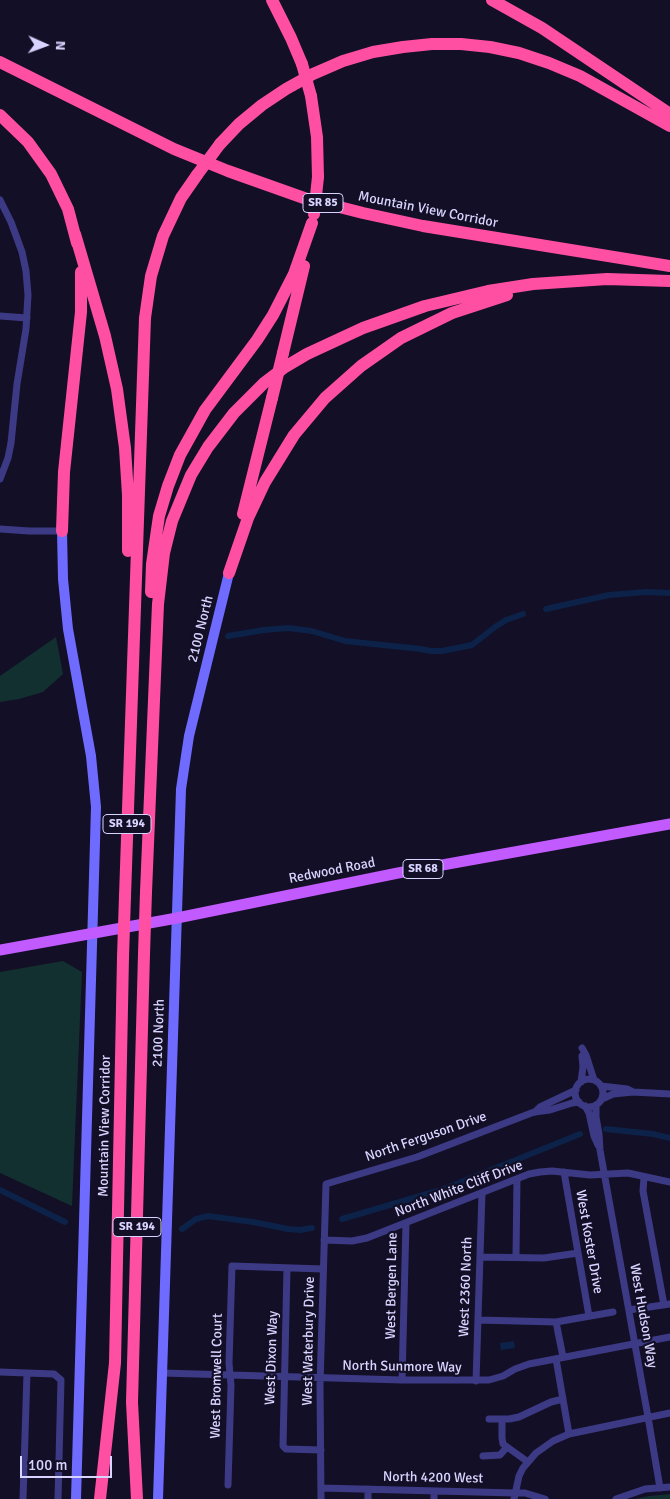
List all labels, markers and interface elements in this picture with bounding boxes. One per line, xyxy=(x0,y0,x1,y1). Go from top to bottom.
north arrow xyxy=(20,20,70,70)
text: N xyxy=(52,40,69,51)
street label: Mountain View Corridor xyxy=(357,188,499,232)
road number: SR 85 xyxy=(303,194,343,212)
street label: 2100 North xyxy=(185,594,217,664)
road number: SR 194 xyxy=(103,814,151,834)
street label: Redwood Road xyxy=(287,854,377,888)
road number: SR 68 xyxy=(403,860,443,879)
street label: 2100 North xyxy=(149,999,169,1067)
street label: Mountain View Corridor xyxy=(95,1055,115,1197)
street label: North Ferguson Drive xyxy=(363,1108,489,1166)
street label: North White Cliff Drive xyxy=(393,1157,525,1221)
street label: West Koster Drive xyxy=(572,1189,606,1295)
road number: SR 194 xyxy=(113,1218,161,1236)
street label: West Bergen Lane xyxy=(383,1232,401,1340)
street label: West 2360 North xyxy=(456,1236,476,1338)
street label: West Hudson Way xyxy=(626,1262,660,1370)
street label: West Waterbury Drive xyxy=(299,1276,319,1406)
street label: West Dixon Way xyxy=(262,1311,282,1405)
street label: West Bromwell Court xyxy=(208,1313,226,1439)
street label: North Sunmore Way xyxy=(342,1358,462,1376)
scale bar xyxy=(22,1446,115,1478)
text: 100 m xyxy=(28,1456,68,1474)
street label: North 4200 West xyxy=(383,1469,483,1487)

